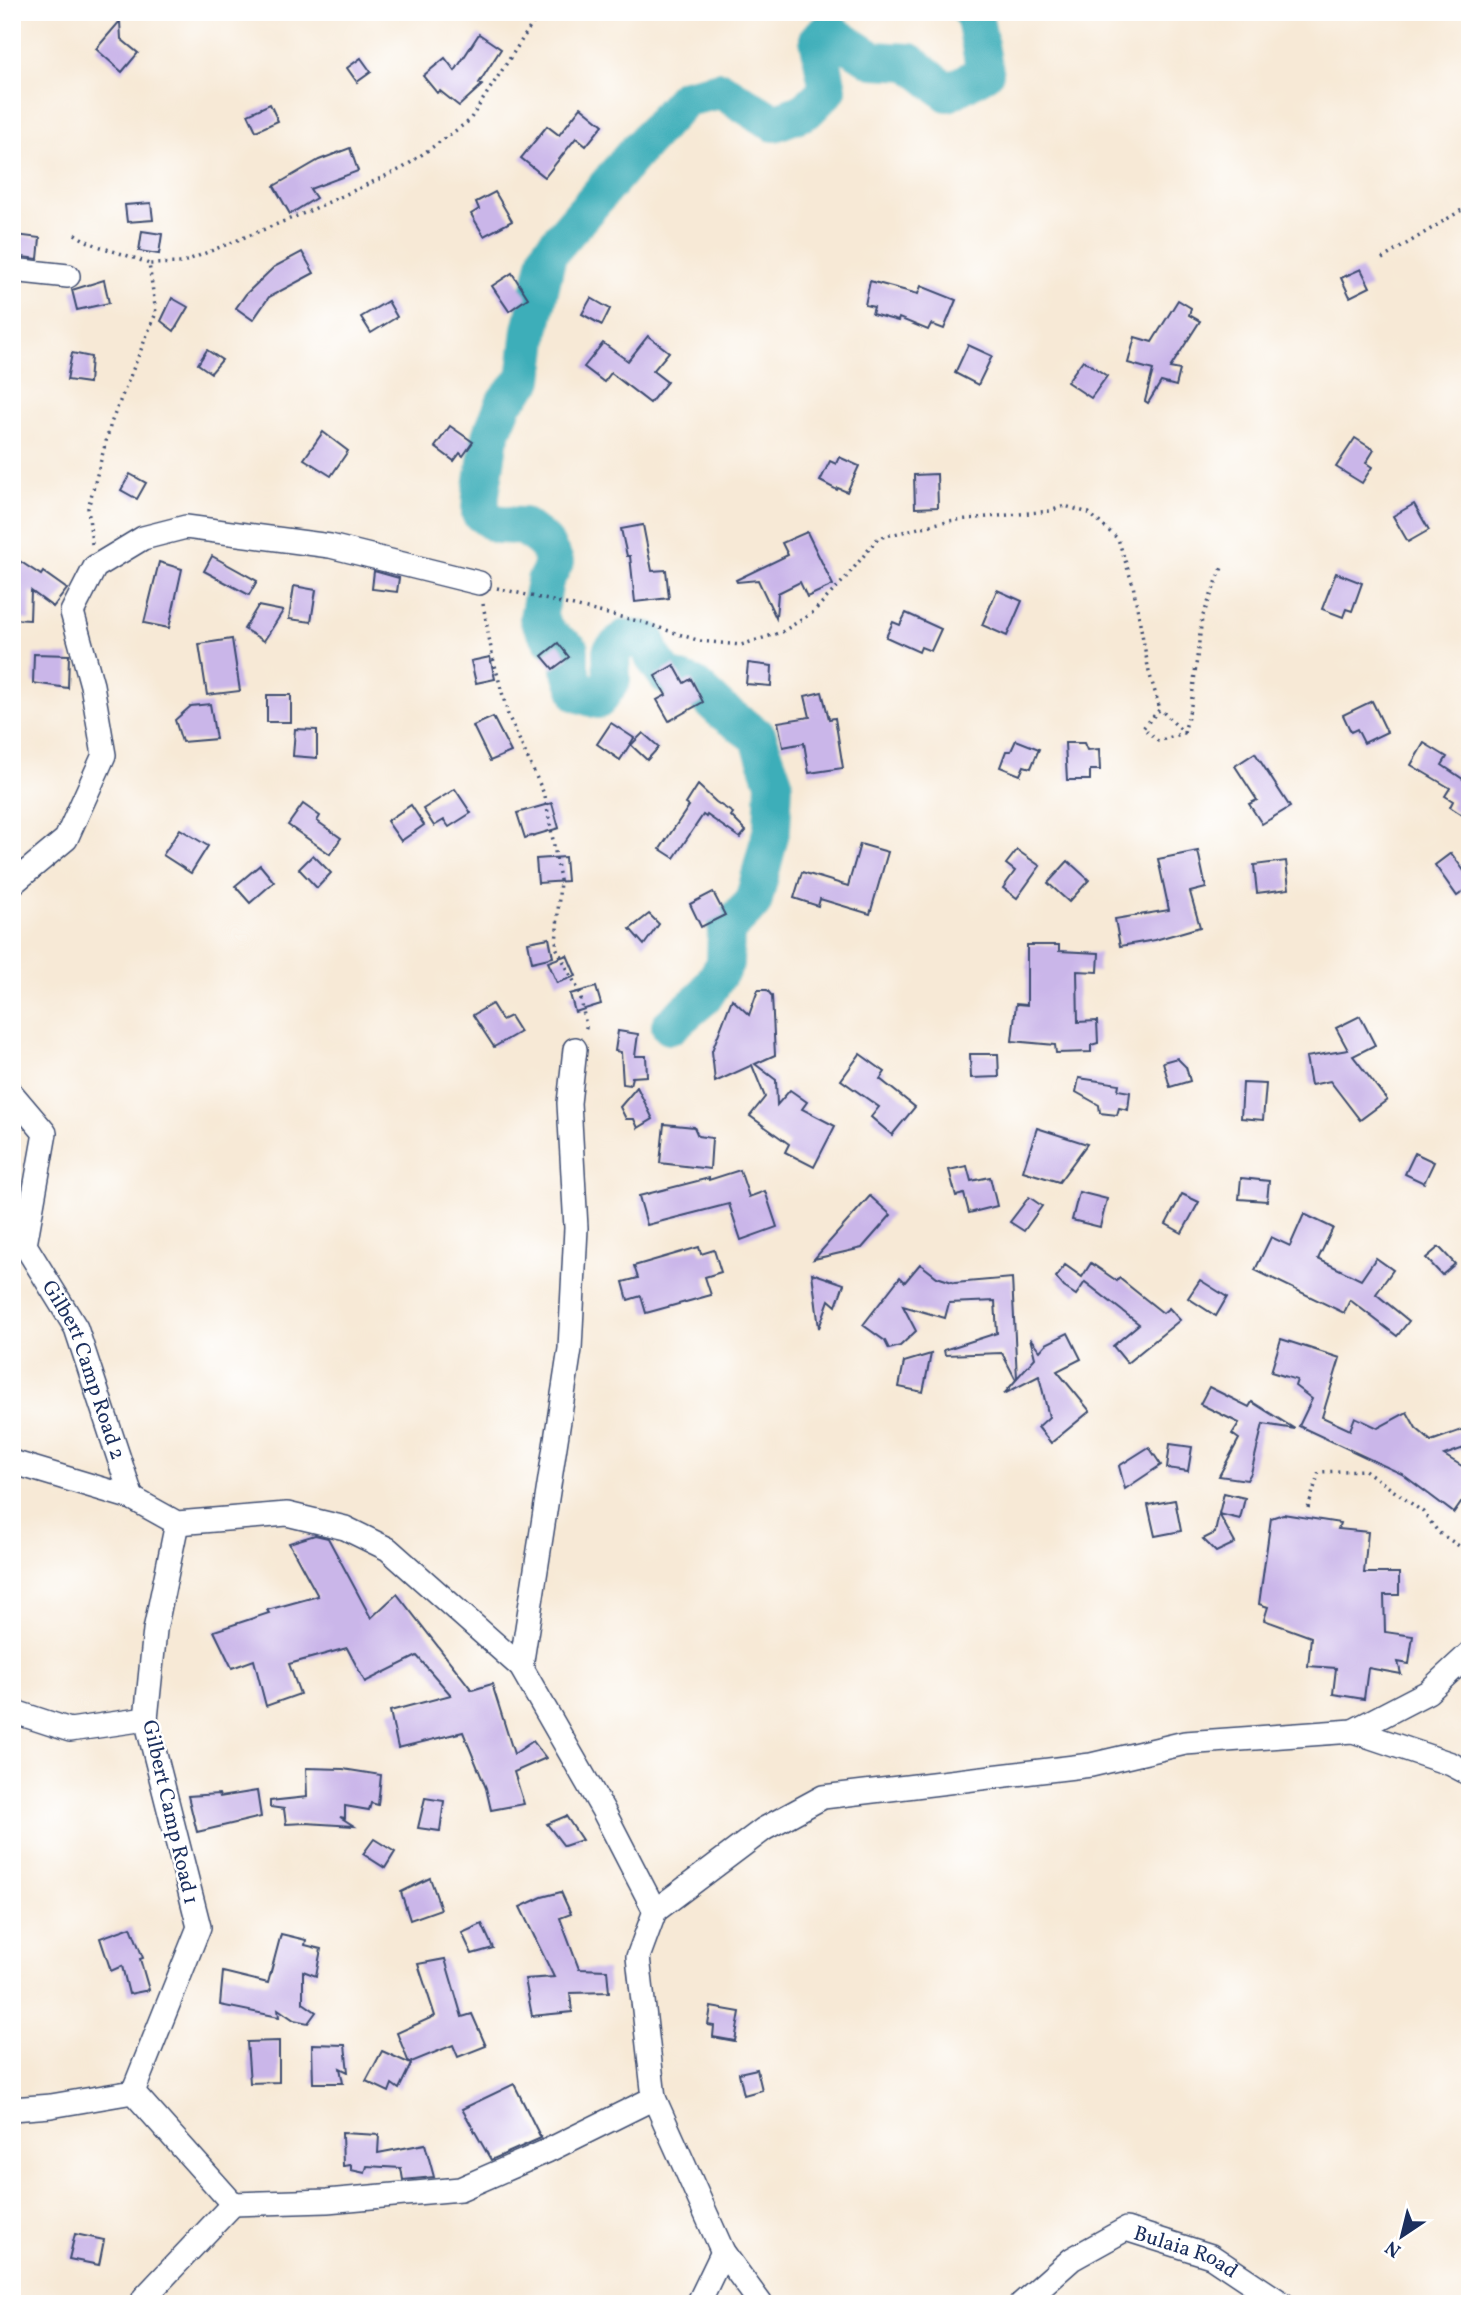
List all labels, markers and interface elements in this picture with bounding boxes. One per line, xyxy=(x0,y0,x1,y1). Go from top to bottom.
street label: Gilbert Camp Road 2 xyxy=(34,1275,131,1464)
street label: Gilbert Camp Road 1 xyxy=(134,1717,205,1907)
north arrow xyxy=(1366,2200,1436,2270)
street label: Bulaia Road xyxy=(1130,2219,1243,2286)
text: N xyxy=(1380,2234,1407,2263)

